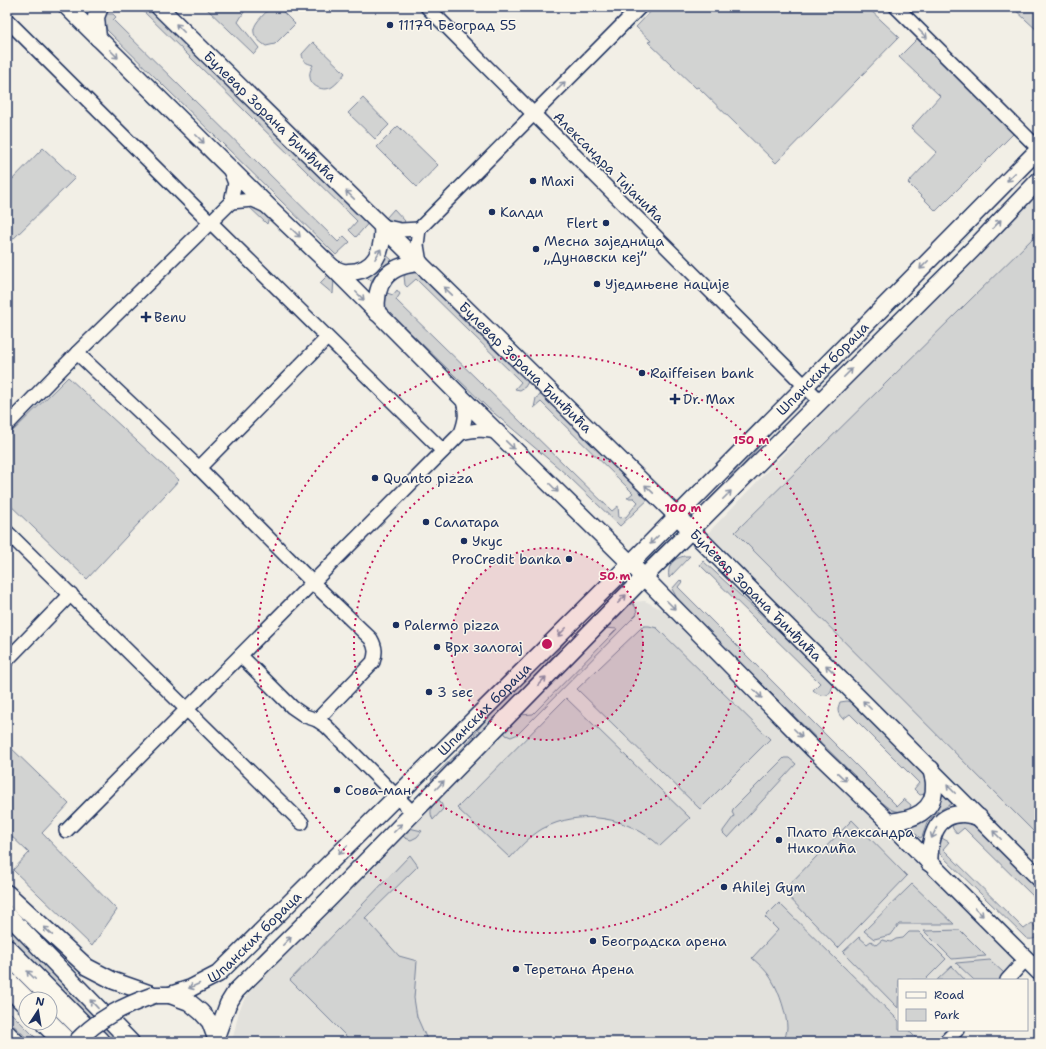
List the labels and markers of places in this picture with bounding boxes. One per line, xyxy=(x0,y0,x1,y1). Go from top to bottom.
place label: 11179 Београд 55 xyxy=(398,16,516,34)
marker: 11179 Београд 55 xyxy=(385,20,395,30)
place label: Maxi xyxy=(541,172,574,190)
marker: Maxi xyxy=(528,176,538,186)
place label: Калди xyxy=(500,203,543,221)
marker: Калди xyxy=(487,207,497,217)
place label: Flert xyxy=(566,214,598,232)
marker: Flert xyxy=(601,218,611,228)
place label: Месна заједница „Дунавски кеј” xyxy=(543,232,664,266)
marker: Месна заједница „Дунавски кеј” xyxy=(531,244,541,254)
place label: Уједињене нације xyxy=(605,275,730,293)
marker: Уједињене нације xyxy=(592,279,602,289)
place label: Benu xyxy=(154,308,186,326)
marker: Benu xyxy=(141,312,151,322)
place label: Raiffeisen bank xyxy=(650,364,754,382)
marker: Raiffeisen bank xyxy=(637,368,647,378)
place label: Dr. Max xyxy=(683,390,735,408)
marker: Dr. Max xyxy=(670,394,680,404)
place label: Quanto pizza xyxy=(383,469,473,487)
marker: Quanto pizza xyxy=(370,473,380,483)
place label: Салатара xyxy=(434,513,499,531)
marker: Салатара xyxy=(421,517,431,527)
place label: Укус xyxy=(472,532,503,550)
marker: Укус xyxy=(459,536,469,546)
place label: ProCredit banka xyxy=(452,550,561,568)
marker: ProCredit banka xyxy=(564,554,574,564)
place label: Palermo pizza xyxy=(404,616,500,634)
marker: Palermo pizza xyxy=(391,620,401,630)
centre of rings xyxy=(540,637,554,651)
place label: Врх залогај xyxy=(445,638,523,656)
marker: Врх залогај xyxy=(432,642,442,652)
place label: 3 sec xyxy=(437,683,473,701)
marker: 3 sec xyxy=(424,687,434,697)
place label: Сова-ман xyxy=(345,781,411,799)
marker: Сова-ман xyxy=(332,785,342,795)
place label: Плато Александра Николића xyxy=(787,823,914,857)
marker: Плато Александра Николића xyxy=(774,835,784,845)
place label: Ahilej Gym xyxy=(732,878,806,896)
marker: Ahilej Gym xyxy=(719,882,729,892)
place label: Београдска арена xyxy=(601,932,727,950)
marker: Београдска арена xyxy=(588,936,598,946)
place label: Теретана Арена xyxy=(524,960,634,978)
marker: Теретана Арена xyxy=(511,964,521,974)

